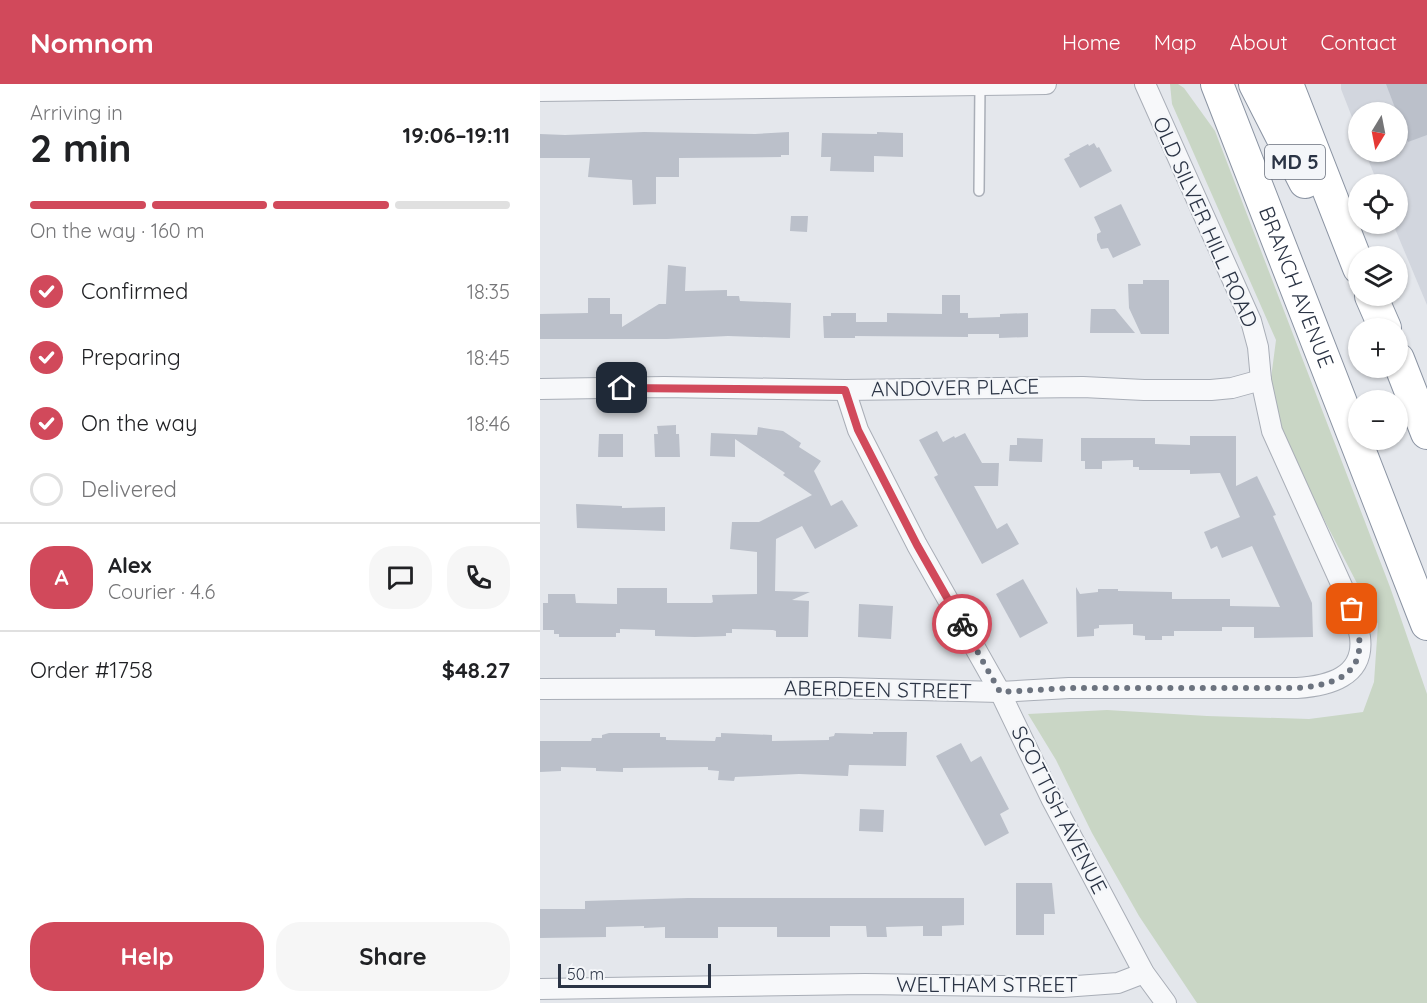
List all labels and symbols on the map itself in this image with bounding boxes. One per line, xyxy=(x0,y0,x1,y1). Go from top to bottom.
north arrow xyxy=(1348,102,1408,162)
street label: OLD SILVER HILL ROAD xyxy=(1148,112,1264,331)
road number: MD 5 xyxy=(1265,145,1325,179)
street label: BRANCH AVENUE xyxy=(1254,202,1340,371)
pin xyxy=(596,362,647,413)
street label: ANDOVER PLACE xyxy=(871,373,1039,401)
pin xyxy=(1326,583,1377,634)
courier xyxy=(932,594,992,654)
street label: ABERDEEN STREET xyxy=(784,674,972,704)
street label: SCOTTISH AVENUE xyxy=(1006,721,1113,898)
scale bar xyxy=(558,961,711,988)
street label: WELTHAM STREET xyxy=(896,971,1078,997)

